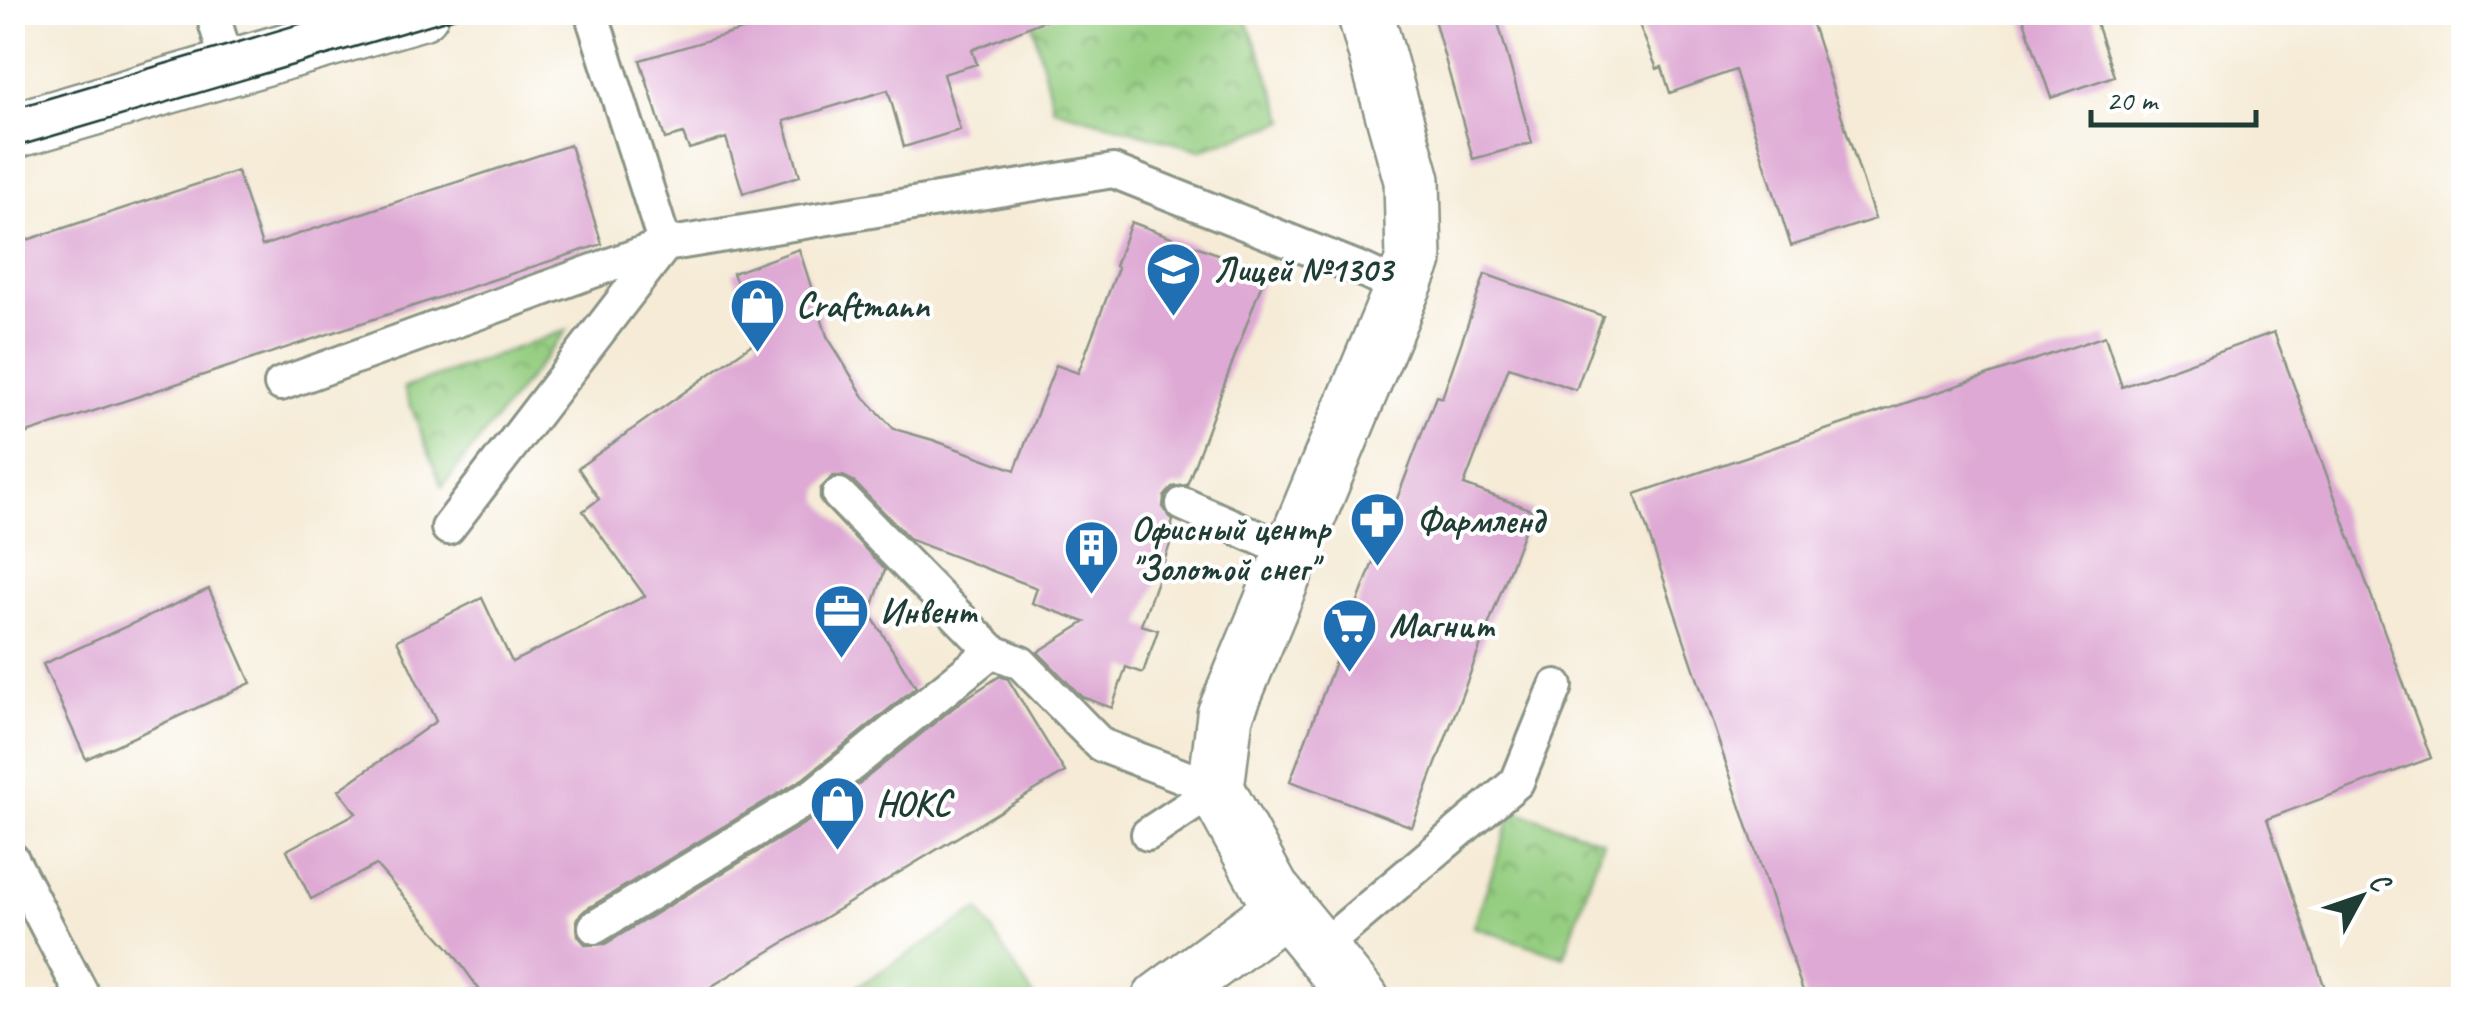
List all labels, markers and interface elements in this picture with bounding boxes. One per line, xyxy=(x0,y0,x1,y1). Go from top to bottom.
scale bar xyxy=(2091,65,2256,127)
text: 20 m xyxy=(2106,81,2159,119)
school or university icon: Лицей №1303 xyxy=(1144,239,1204,318)
place label: Лицей №1303 xyxy=(1213,247,1396,292)
shop icon: Craftmann xyxy=(727,275,787,354)
place label: Craftmann xyxy=(796,283,930,328)
pharmacy icon: Фармленд xyxy=(1348,490,1408,569)
place label: Фармленд xyxy=(1417,498,1548,543)
place label: Офисный центр "Золотой снег" xyxy=(1131,506,1332,591)
building icon: Офисный центр "Золотой снег" xyxy=(1062,518,1122,597)
office icon: Инвент xyxy=(811,581,871,660)
place label: Инвент xyxy=(880,589,979,634)
supermarket icon: Магнит xyxy=(1320,595,1380,674)
place label: Магнит xyxy=(1389,603,1495,648)
shop icon: НОКС xyxy=(807,773,867,852)
place label: НОКС xyxy=(876,781,955,826)
north arrow xyxy=(2311,847,2411,947)
text: С xyxy=(2362,865,2400,900)

